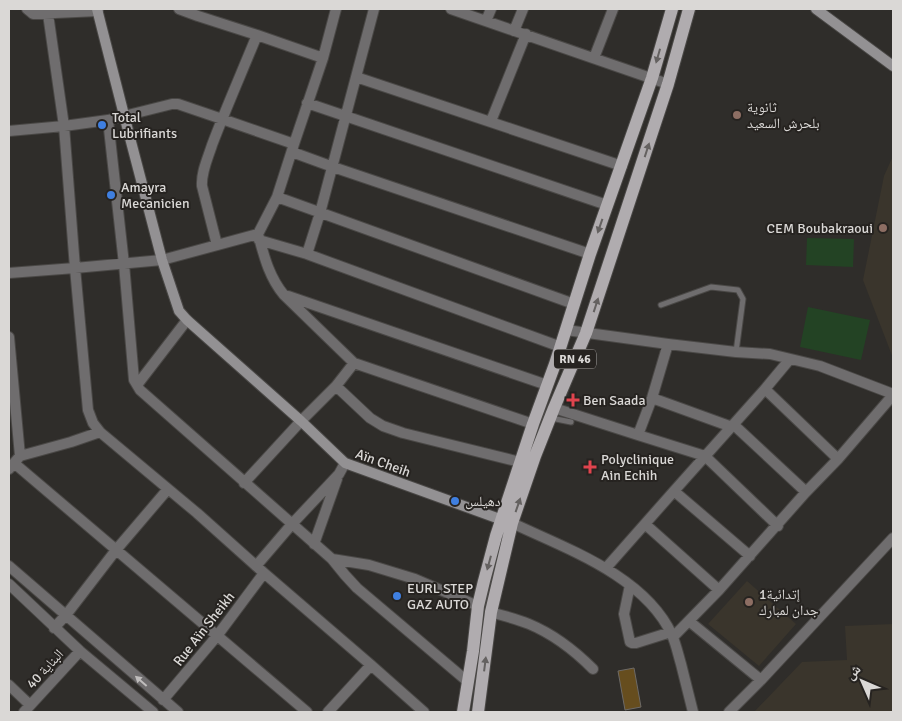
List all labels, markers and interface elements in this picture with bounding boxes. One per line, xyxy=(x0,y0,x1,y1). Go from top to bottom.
one-way arrow xyxy=(654,48,662,63)
place label: ثانوية بلحرش السعيد xyxy=(747,99,820,132)
place label: Total Lubrifiants xyxy=(112,109,177,142)
marker: ثانوية بلحرش السعيد xyxy=(731,109,743,121)
marker: Total Lubrifiants xyxy=(96,119,108,131)
one-way arrow xyxy=(643,143,651,158)
place label: Amayra Mecanicien xyxy=(121,179,190,212)
marker: Amayra Mecanicien xyxy=(105,189,117,201)
one-way arrow xyxy=(596,219,604,234)
place label: CEM Boubakraoui xyxy=(767,220,873,237)
marker: CEM Boubakraoui xyxy=(877,222,889,234)
one-way arrow xyxy=(592,297,600,312)
road number: RN 46 xyxy=(554,349,596,368)
place label: Ben Saada xyxy=(583,392,646,409)
marker: Ben Saada xyxy=(567,394,579,406)
street label: Aïn Cheih xyxy=(353,445,413,481)
place label: Polyclinique Ain Echih xyxy=(601,451,674,484)
marker: Polyclinique Ain Echih xyxy=(583,460,597,474)
place label: دهيلس xyxy=(465,493,501,510)
marker: دهيلس xyxy=(449,495,461,507)
one-way arrow xyxy=(515,498,523,513)
one-way arrow xyxy=(484,555,492,570)
place label: EURL STEP GAZ AUTO xyxy=(407,580,473,613)
place label: 1إتدائية جدان لمبارك xyxy=(759,586,819,619)
street label: Rue Aïn Sheikh xyxy=(170,588,238,670)
marker: EURL STEP GAZ AUTO xyxy=(391,590,403,602)
marker: 1إتدائية جدان لمبارك xyxy=(743,596,755,608)
street label: البناية 40 xyxy=(23,646,67,692)
one-way arrow xyxy=(481,656,489,672)
north arrow xyxy=(837,656,887,706)
text: ش xyxy=(842,661,865,683)
one-way arrow xyxy=(134,675,147,686)

